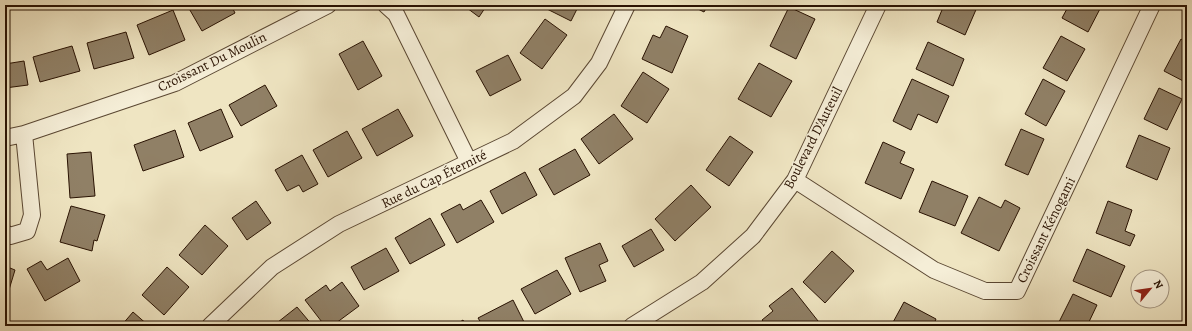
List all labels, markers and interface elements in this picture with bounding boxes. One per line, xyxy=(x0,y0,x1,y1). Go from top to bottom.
street label: Croissant Du Moulin xyxy=(154,27,270,97)
street label: Boulevard D'Auteuil xyxy=(779,83,847,192)
street label: Rue du Cap Éternité xyxy=(378,145,490,213)
street label: Croissant Kénogami xyxy=(1012,174,1080,286)
north arrow xyxy=(1130,269,1170,309)
text: N xyxy=(1150,277,1167,292)

